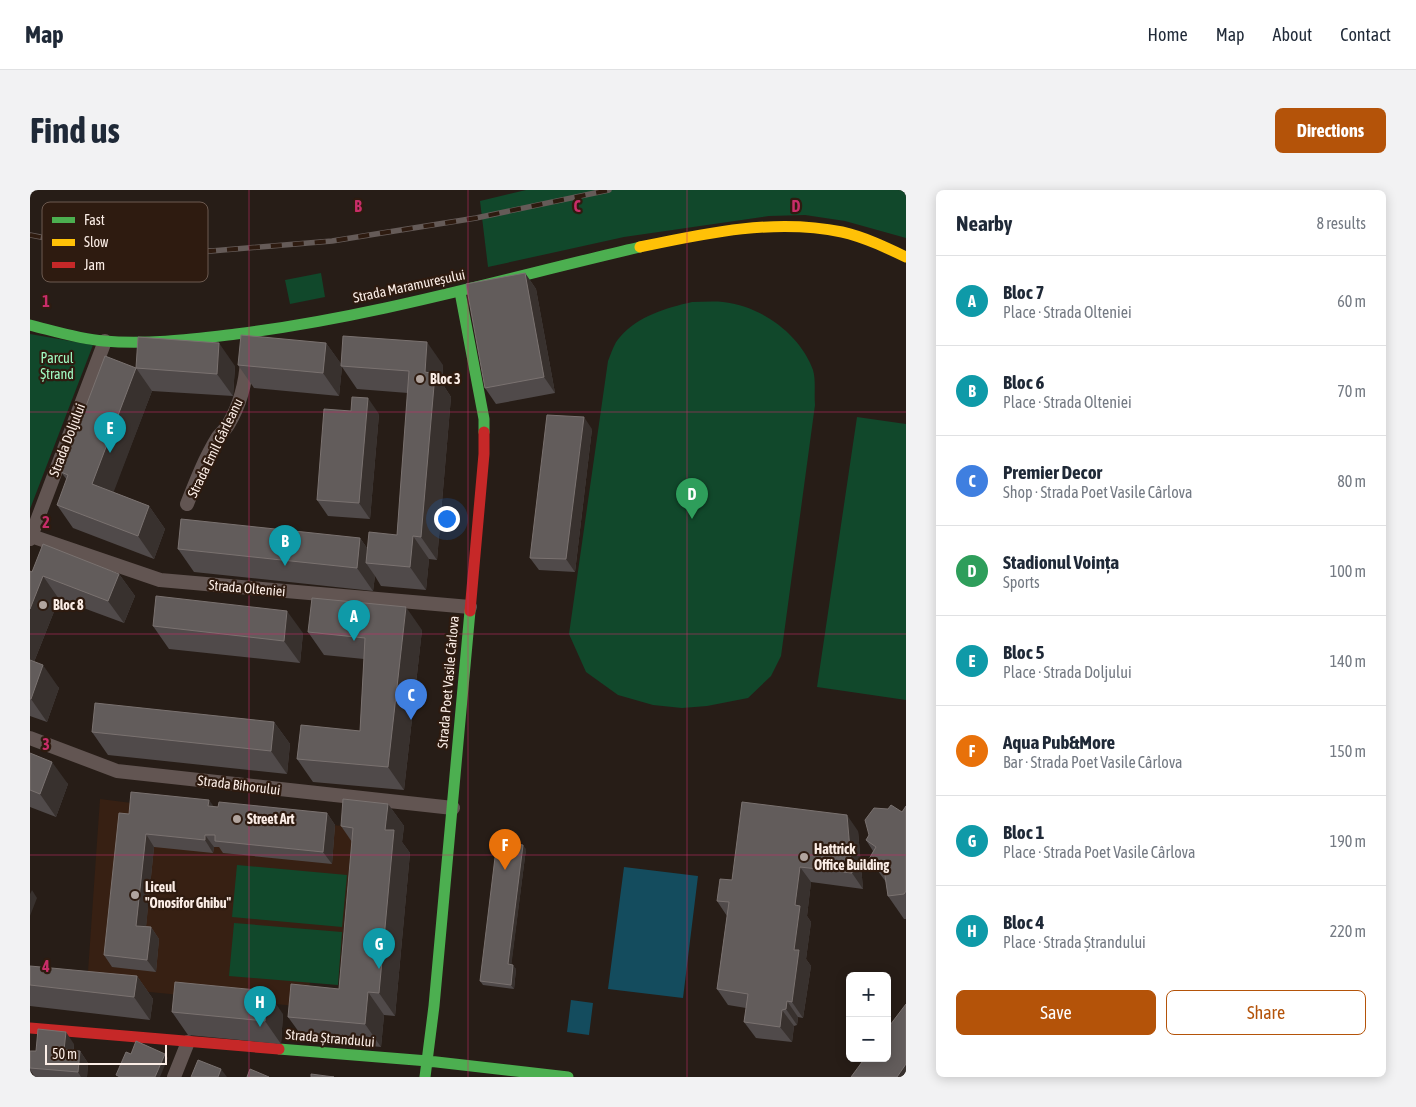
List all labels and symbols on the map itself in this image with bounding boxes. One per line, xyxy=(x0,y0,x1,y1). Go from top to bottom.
text: B xyxy=(354,197,362,215)
text: C xyxy=(573,197,581,215)
text: D xyxy=(792,197,801,215)
legend xyxy=(42,202,208,282)
text: Fast xyxy=(84,212,105,228)
text: Slow xyxy=(84,234,109,250)
text: Jam xyxy=(84,257,105,273)
street label: Strada Maramureșului xyxy=(351,266,467,306)
text: 1 xyxy=(42,292,50,310)
park label: Parcul Ștrand xyxy=(40,350,74,382)
place label: Bloc 3 xyxy=(430,371,460,387)
marker: Bloc 3 xyxy=(414,373,426,385)
street label: Strada Emil Gârleanu xyxy=(184,396,246,500)
street label: Strada Doljului xyxy=(46,401,88,479)
pin: E xyxy=(94,412,126,453)
pin: D xyxy=(676,478,708,519)
your location xyxy=(434,506,460,532)
text: 2 xyxy=(42,513,50,531)
pin: B xyxy=(269,525,301,566)
street label: Strada Olteniei xyxy=(208,577,286,599)
place label: Bloc 8 xyxy=(53,597,84,613)
marker: Bloc 8 xyxy=(37,599,49,611)
pin: A xyxy=(338,600,370,641)
street label: Strada Poet Vasile Cârlova xyxy=(434,615,462,749)
pin: C xyxy=(395,679,427,720)
text: 3 xyxy=(42,735,50,753)
street label: Strada Bihorului xyxy=(197,772,281,798)
place label: Street Art xyxy=(247,811,295,827)
marker: Street Art xyxy=(231,813,243,825)
pin: F xyxy=(489,829,521,870)
place label: Hattrick Office Building xyxy=(814,841,890,873)
marker: Hattrick Office Building xyxy=(798,851,810,863)
place label: Liceul "Onosifor Ghibu" xyxy=(145,879,232,911)
marker: Liceul "Onosifor Ghibu" xyxy=(129,889,141,901)
pin: G xyxy=(363,928,395,969)
text: 4 xyxy=(41,957,50,975)
pin: H xyxy=(244,986,276,1027)
street label: Strada Ștrandului xyxy=(285,1026,375,1050)
scale bar xyxy=(45,1042,168,1065)

